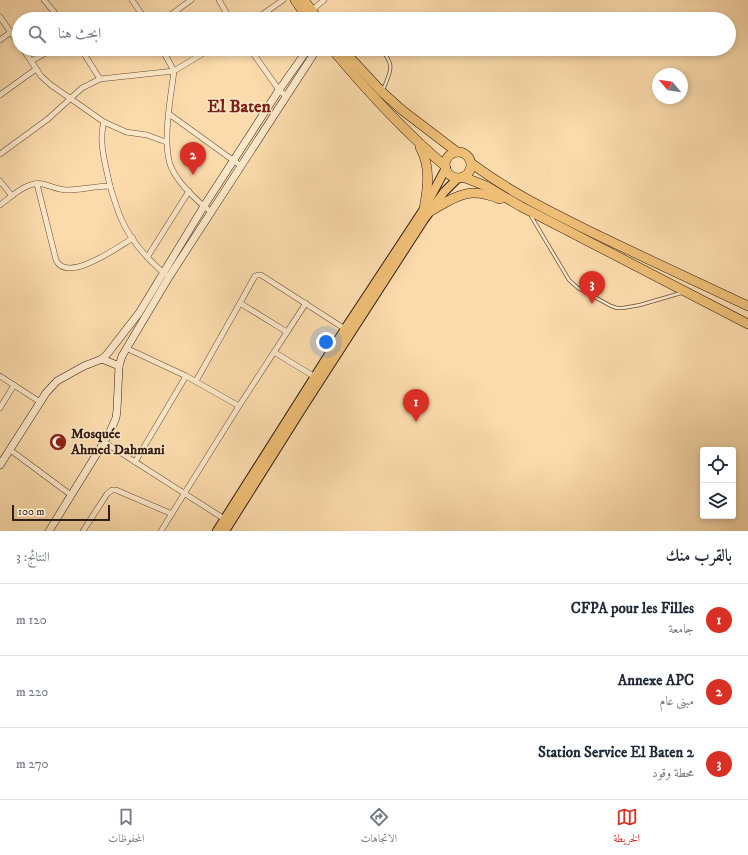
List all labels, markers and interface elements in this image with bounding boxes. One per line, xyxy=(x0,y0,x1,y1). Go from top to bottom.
search box xyxy=(12,12,736,56)
icon: search xyxy=(26,23,48,45)
text: ابحث هنا xyxy=(58,24,101,43)
north arrow xyxy=(652,68,688,104)
district label: El Baten xyxy=(207,96,271,118)
pin: 2 xyxy=(180,142,206,175)
pin: 3 xyxy=(579,271,605,304)
your location xyxy=(316,332,336,352)
pin: 1 xyxy=(403,389,429,422)
place label: Mosquée Ahmed Dahmani xyxy=(70,425,165,459)
mosque icon: Mosquée Ahmed Dahmani xyxy=(48,432,68,452)
map controls xyxy=(700,447,736,519)
button: locate xyxy=(700,447,736,483)
button: layers xyxy=(700,483,736,519)
scale bar xyxy=(12,503,110,522)
text: 100 m xyxy=(18,505,44,519)
text: بالقرب منك xyxy=(666,545,732,567)
text: النتائج: 3 xyxy=(16,549,50,565)
text: CFPA pour les Filles xyxy=(571,599,694,618)
text: 120 m xyxy=(16,612,47,628)
text: 1 xyxy=(717,612,721,628)
text: جامعة xyxy=(668,621,694,637)
text: Annexe APC xyxy=(618,671,694,690)
text: 220 m xyxy=(16,684,48,700)
text: 2 xyxy=(716,684,722,700)
text: مبنى عام xyxy=(660,693,694,709)
text: Station Service El Baten 2 xyxy=(538,743,694,762)
text: 270 m xyxy=(16,756,49,772)
text: 3 xyxy=(717,756,721,772)
text: محطة وقود xyxy=(652,765,694,781)
tab: المحفوظات xyxy=(108,806,144,849)
tab: الاتجاهات xyxy=(360,806,397,849)
tab: الخريطة xyxy=(613,806,640,849)

